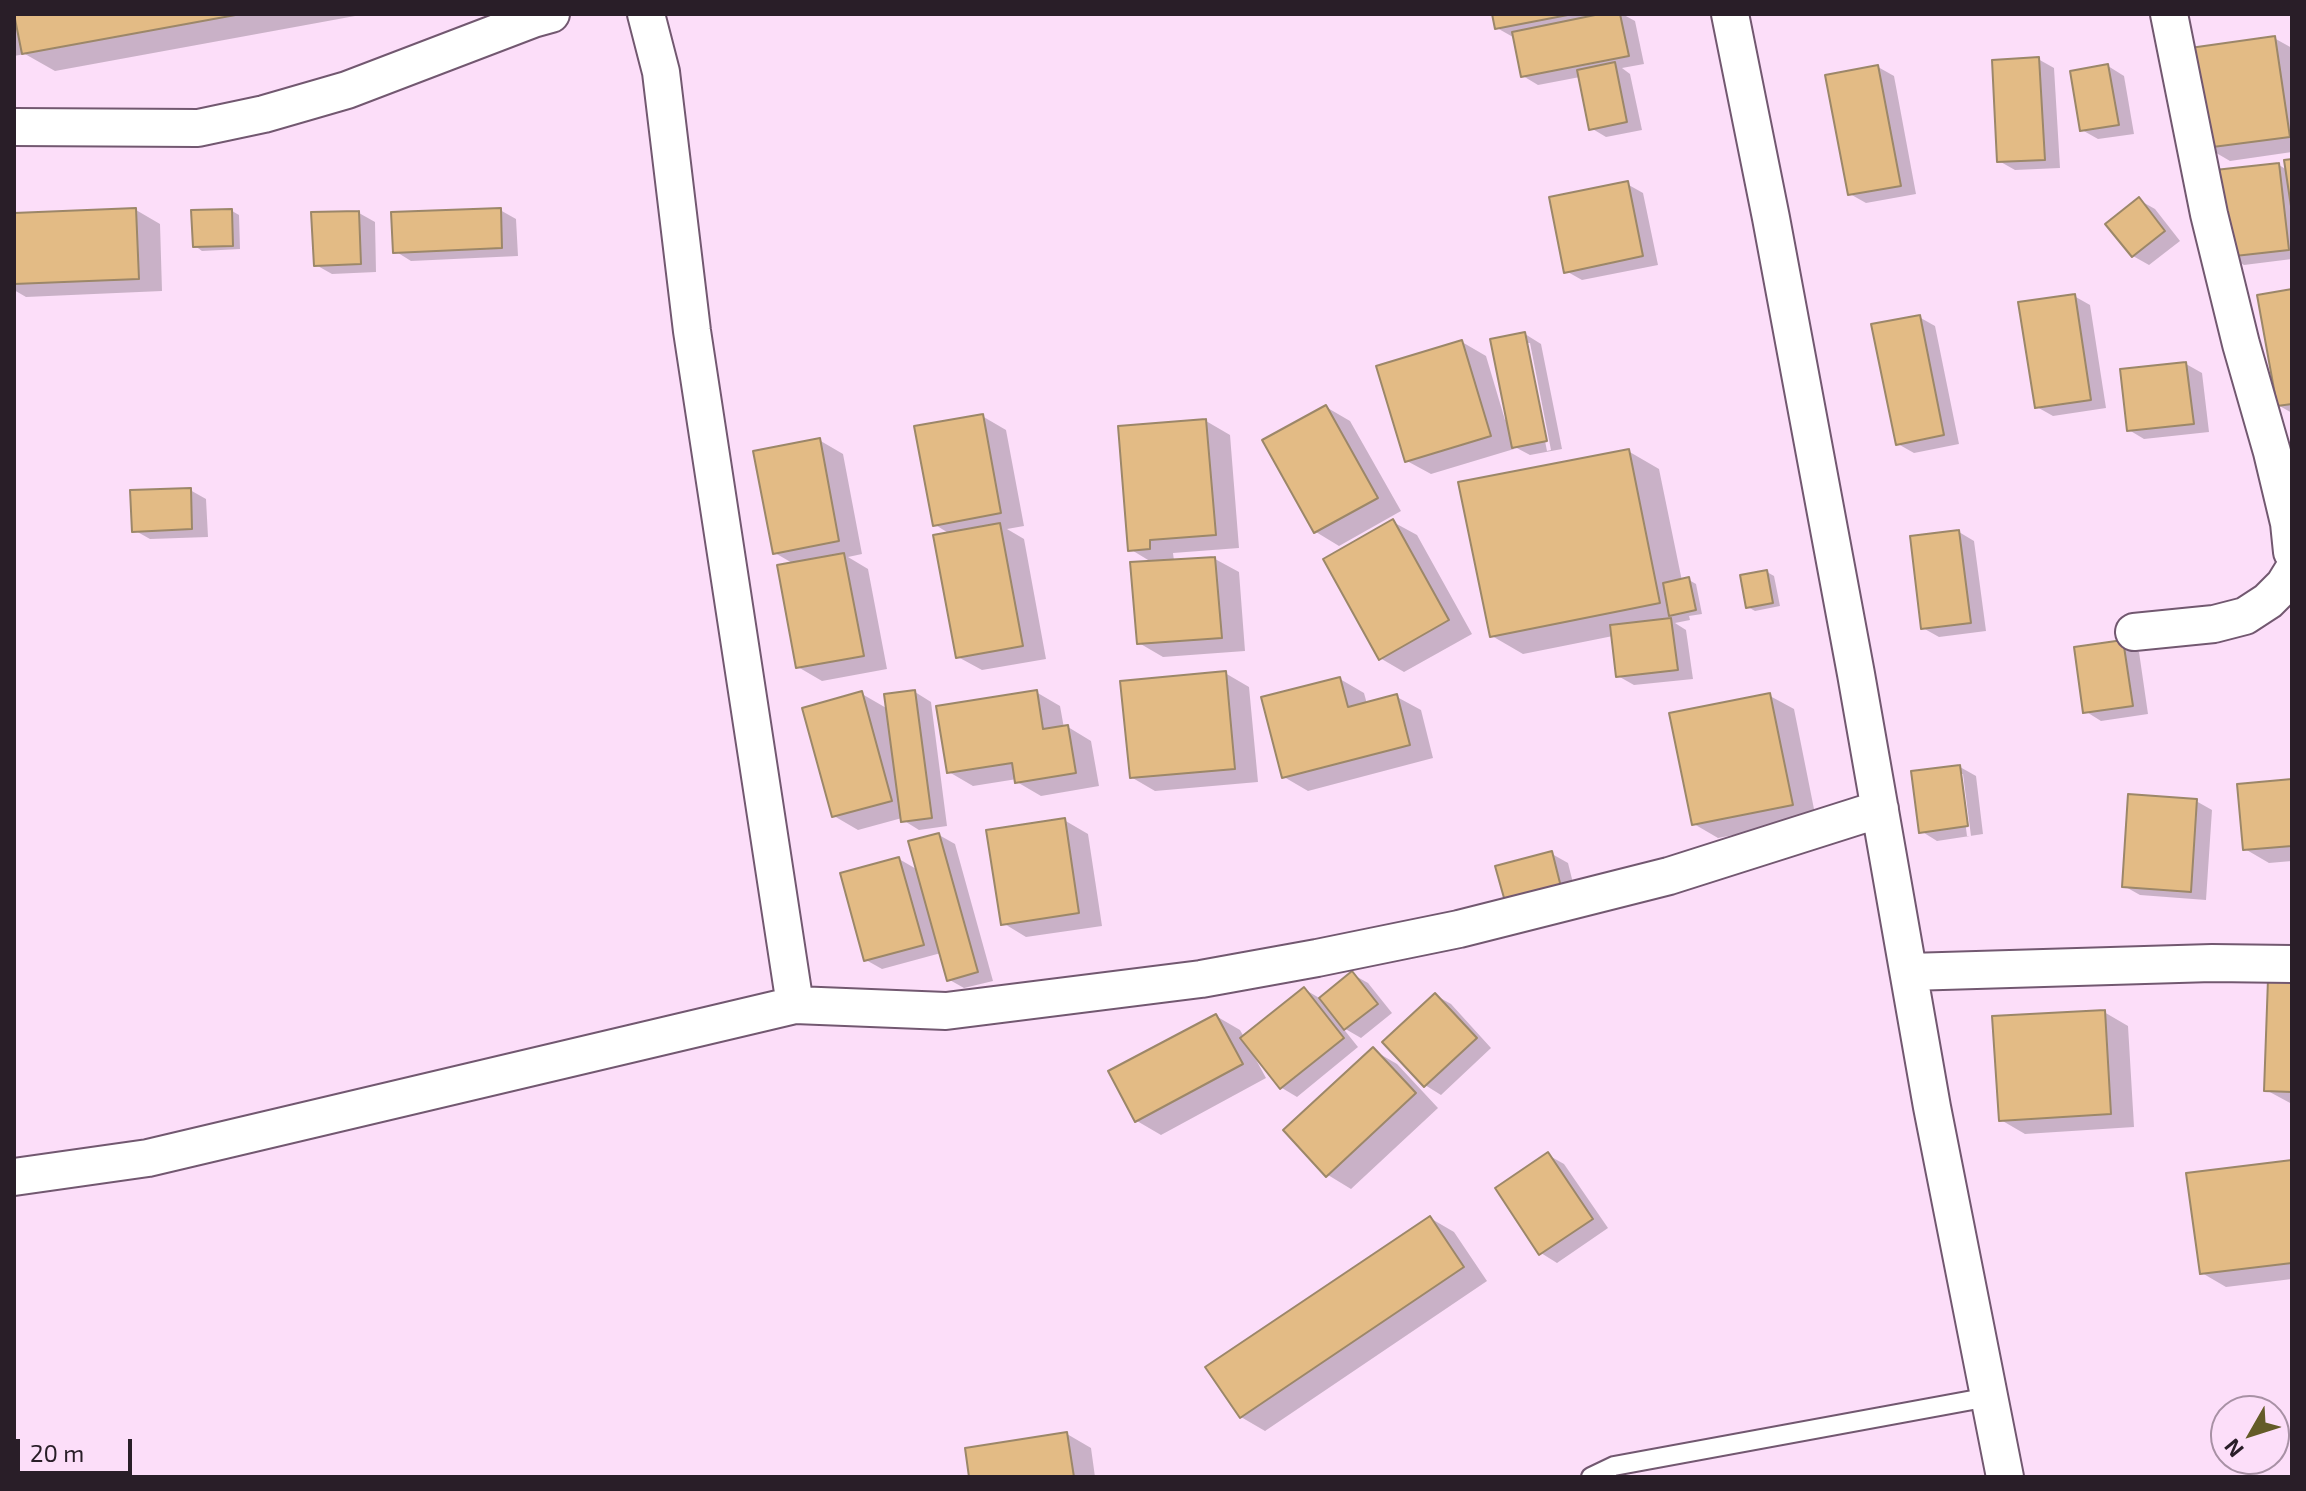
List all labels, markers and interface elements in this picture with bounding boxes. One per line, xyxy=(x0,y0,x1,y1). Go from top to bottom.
north arrow xyxy=(2210,1395,2290,1475)
scale bar xyxy=(20,1423,136,1473)
text: N xyxy=(2218,1434,2248,1463)
text: 20 m xyxy=(30,1438,84,1467)

